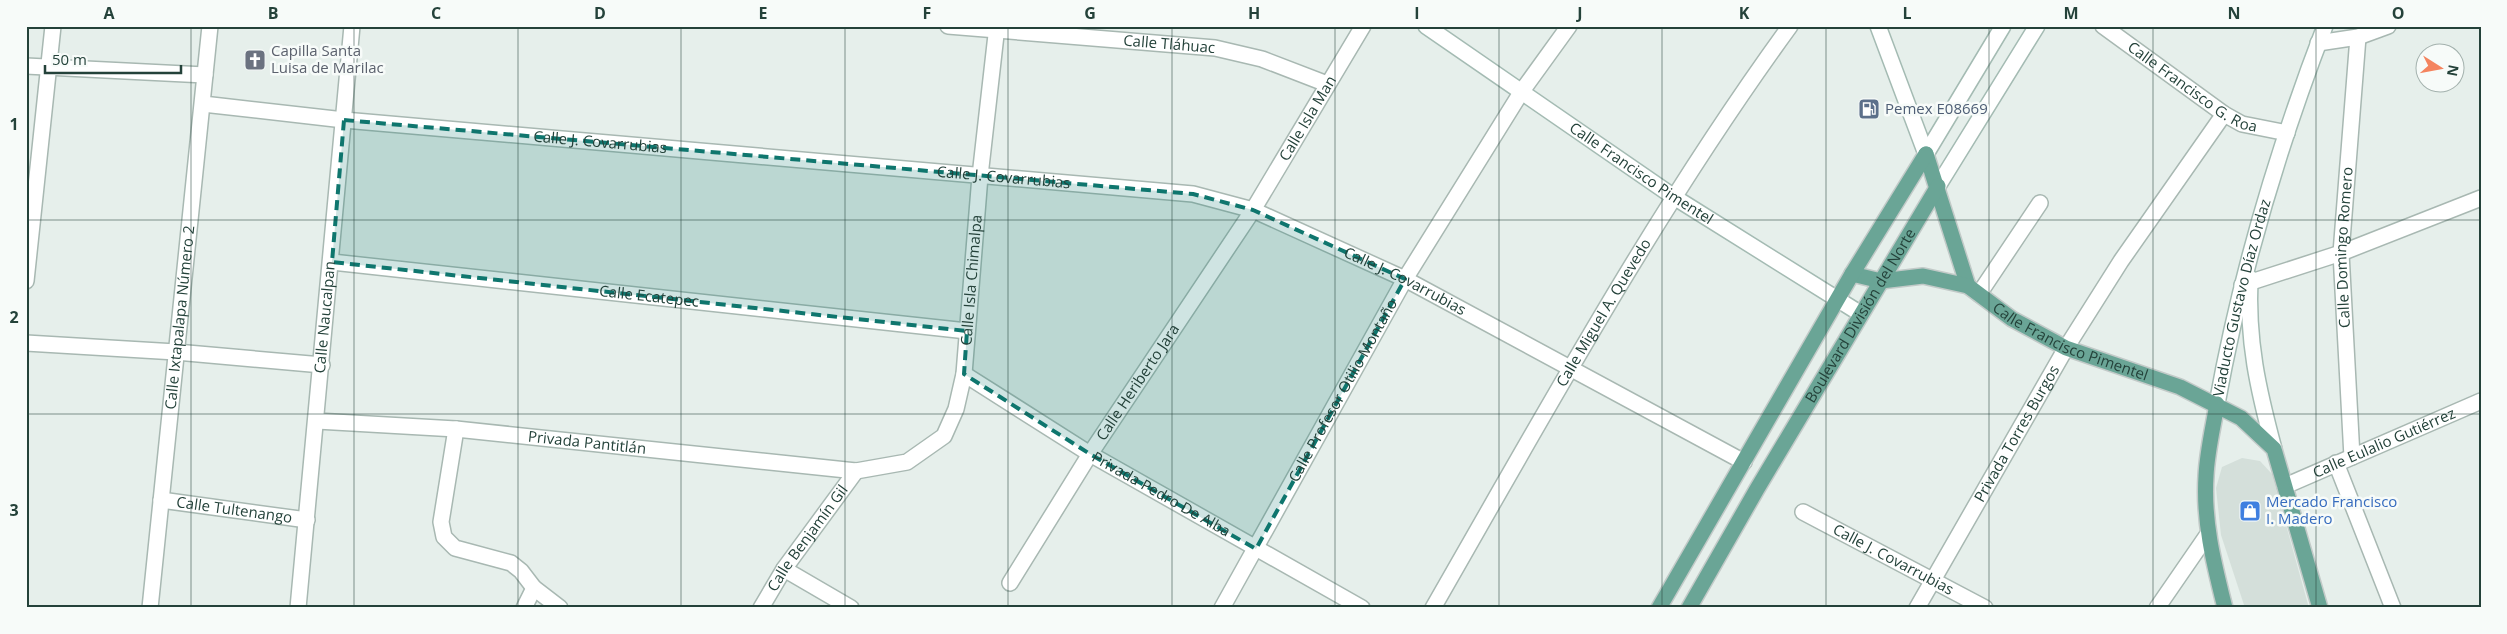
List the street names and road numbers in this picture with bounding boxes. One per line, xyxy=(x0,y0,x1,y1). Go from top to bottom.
street label: Calle Tláhuac xyxy=(1123,29,1216,57)
street label: Calle Francisco G. Roa xyxy=(2124,36,2259,136)
street label: Calle Isla Man xyxy=(1274,71,1340,164)
street label: Calle Francisco Pimentel xyxy=(1566,117,1718,228)
street label: Calle J. Covarrubias xyxy=(533,126,668,157)
street label: Calle J. Covarrubias xyxy=(936,161,1071,192)
street label: Calle Domingo Romero xyxy=(2330,166,2357,328)
street label: Viaducto Gustavo Díaz Ordaz xyxy=(2208,196,2275,398)
street label: Calle Isla Chimalpa xyxy=(955,214,986,346)
street label: Calle Ixtapalapa Número 2 xyxy=(160,224,198,411)
street label: Boulevard División del Norte xyxy=(1800,224,1920,406)
street label: Calle Miguel A. Quevedo xyxy=(1551,234,1655,390)
street label: Calle J. Covarrubias xyxy=(1341,242,1470,319)
street label: Calle Naucalpan xyxy=(309,260,339,374)
street label: Calle Ecatepec xyxy=(598,280,700,311)
street label: Calle Profesor Otilio Montaño xyxy=(1283,295,1401,485)
street label: Calle Francisco Pimentel xyxy=(1989,297,2151,384)
street label: Calle Heriberto Jara xyxy=(1091,320,1183,444)
street label: Privada Torres Burgos xyxy=(1969,361,2063,505)
street label: Calle Eulalio Gutiérrez xyxy=(2309,402,2458,482)
street label: Privada Pantitlán xyxy=(527,426,647,458)
street label: Privada Pedro De Alba xyxy=(1089,446,1234,541)
street label: Calle Benjamín Gil xyxy=(762,480,852,595)
street label: Calle Tultenango xyxy=(175,491,294,527)
street label: Calle J. Covarrubias xyxy=(1830,519,1958,599)

